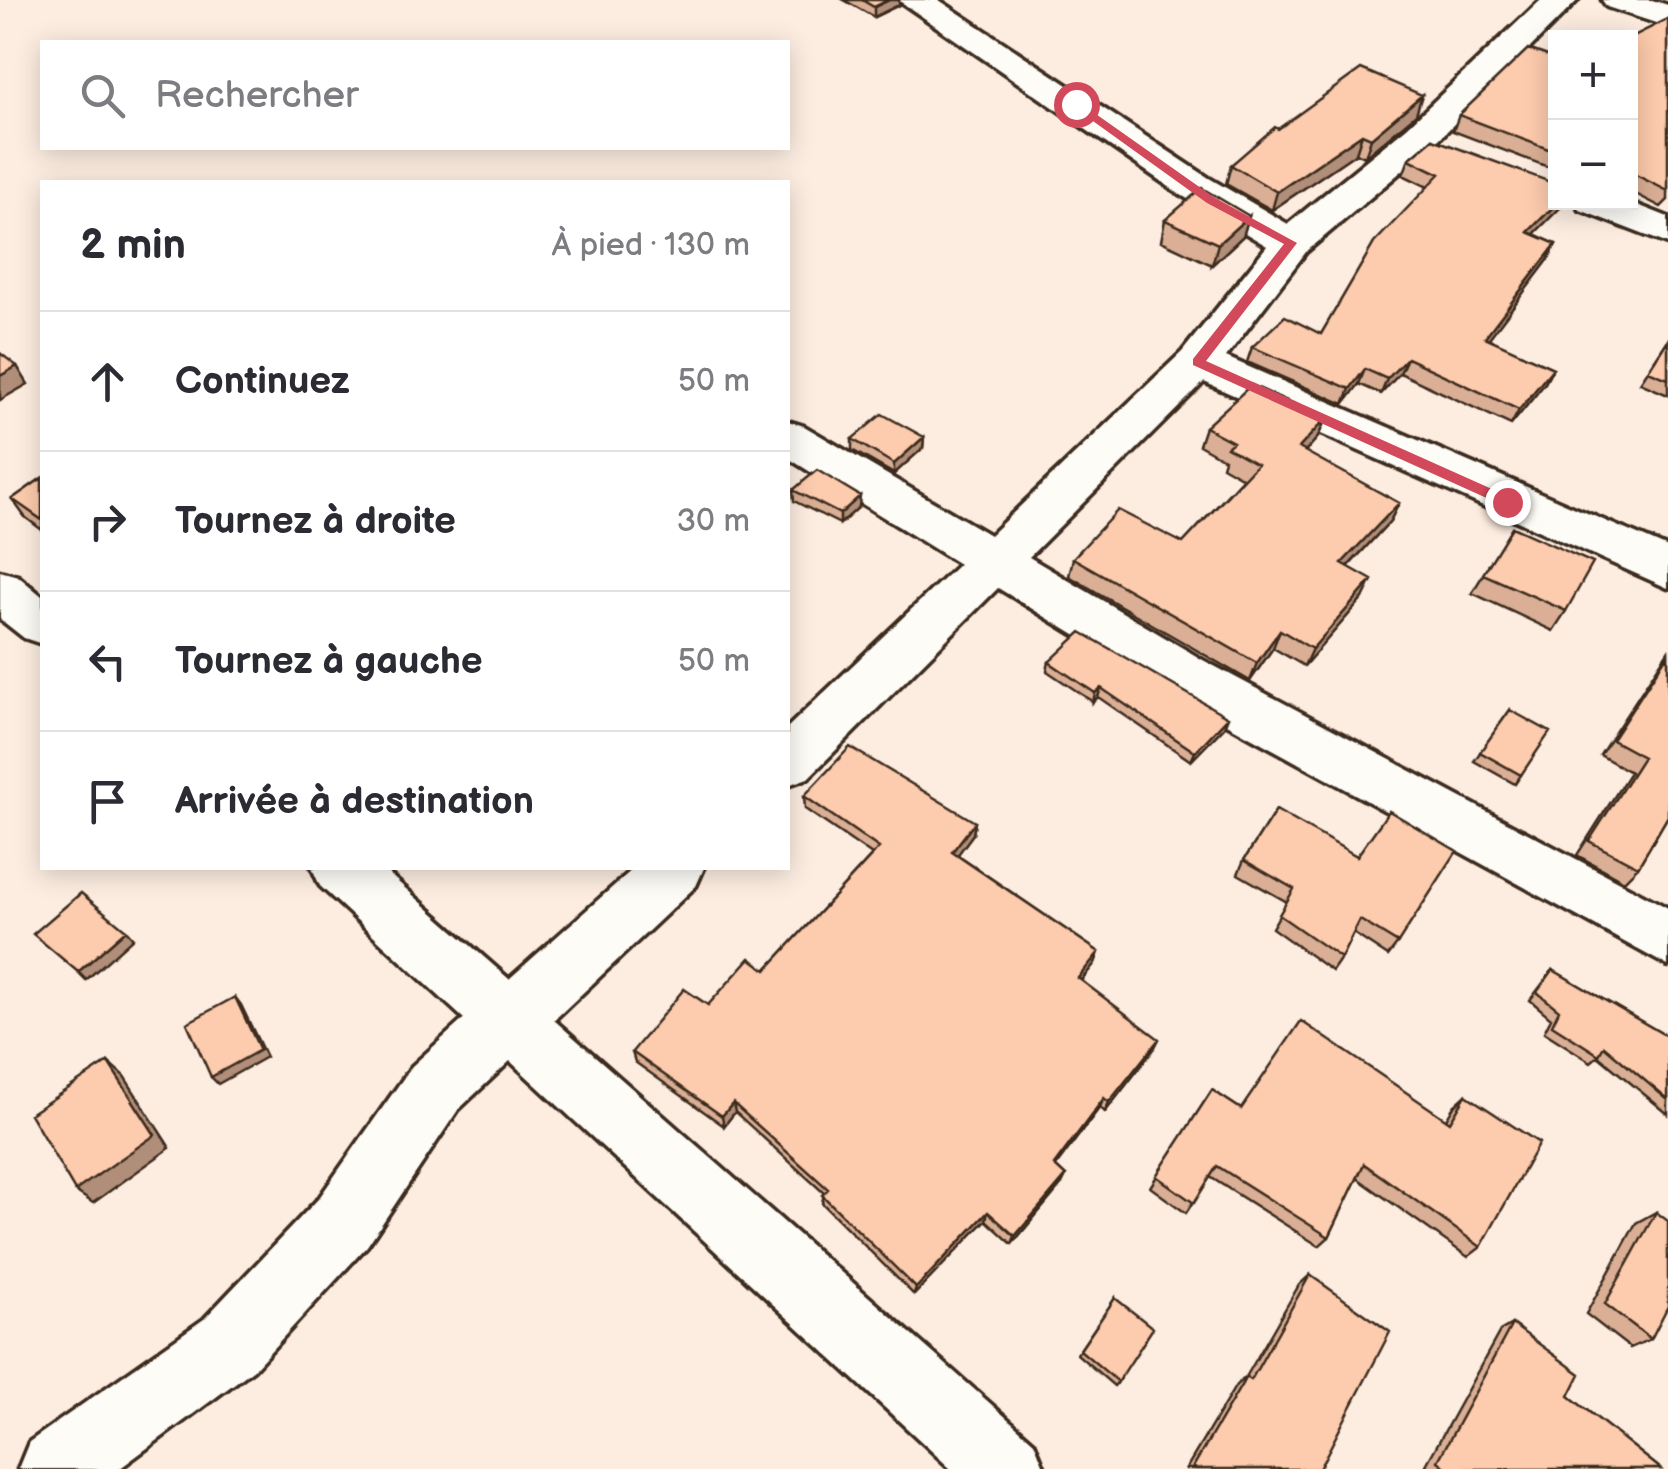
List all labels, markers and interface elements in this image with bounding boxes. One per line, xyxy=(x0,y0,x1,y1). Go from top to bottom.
map controls xyxy=(1548,30,1638,210)
button: + xyxy=(1548,30,1638,120)
search box xyxy=(40,40,790,150)
icon: search xyxy=(75,68,130,123)
text: Rechercher xyxy=(155,73,359,118)
route start xyxy=(1054,82,1100,128)
button: − xyxy=(1548,120,1638,210)
text: 2 min xyxy=(80,220,186,271)
text: À pied · 130 m xyxy=(552,226,750,265)
icon: ahead xyxy=(80,354,135,409)
text: Continuez xyxy=(175,359,350,404)
text: 50 m xyxy=(678,362,750,401)
route end xyxy=(1485,480,1531,526)
icon: right xyxy=(80,494,135,549)
text: Tournez à droite xyxy=(175,499,456,544)
text: 30 m xyxy=(676,502,750,541)
icon: left xyxy=(80,634,135,689)
text: Tournez à gauche xyxy=(175,639,483,684)
text: 50 m xyxy=(678,642,750,681)
icon: arrive xyxy=(80,774,135,829)
text: Arrivée à destination xyxy=(175,779,534,824)

